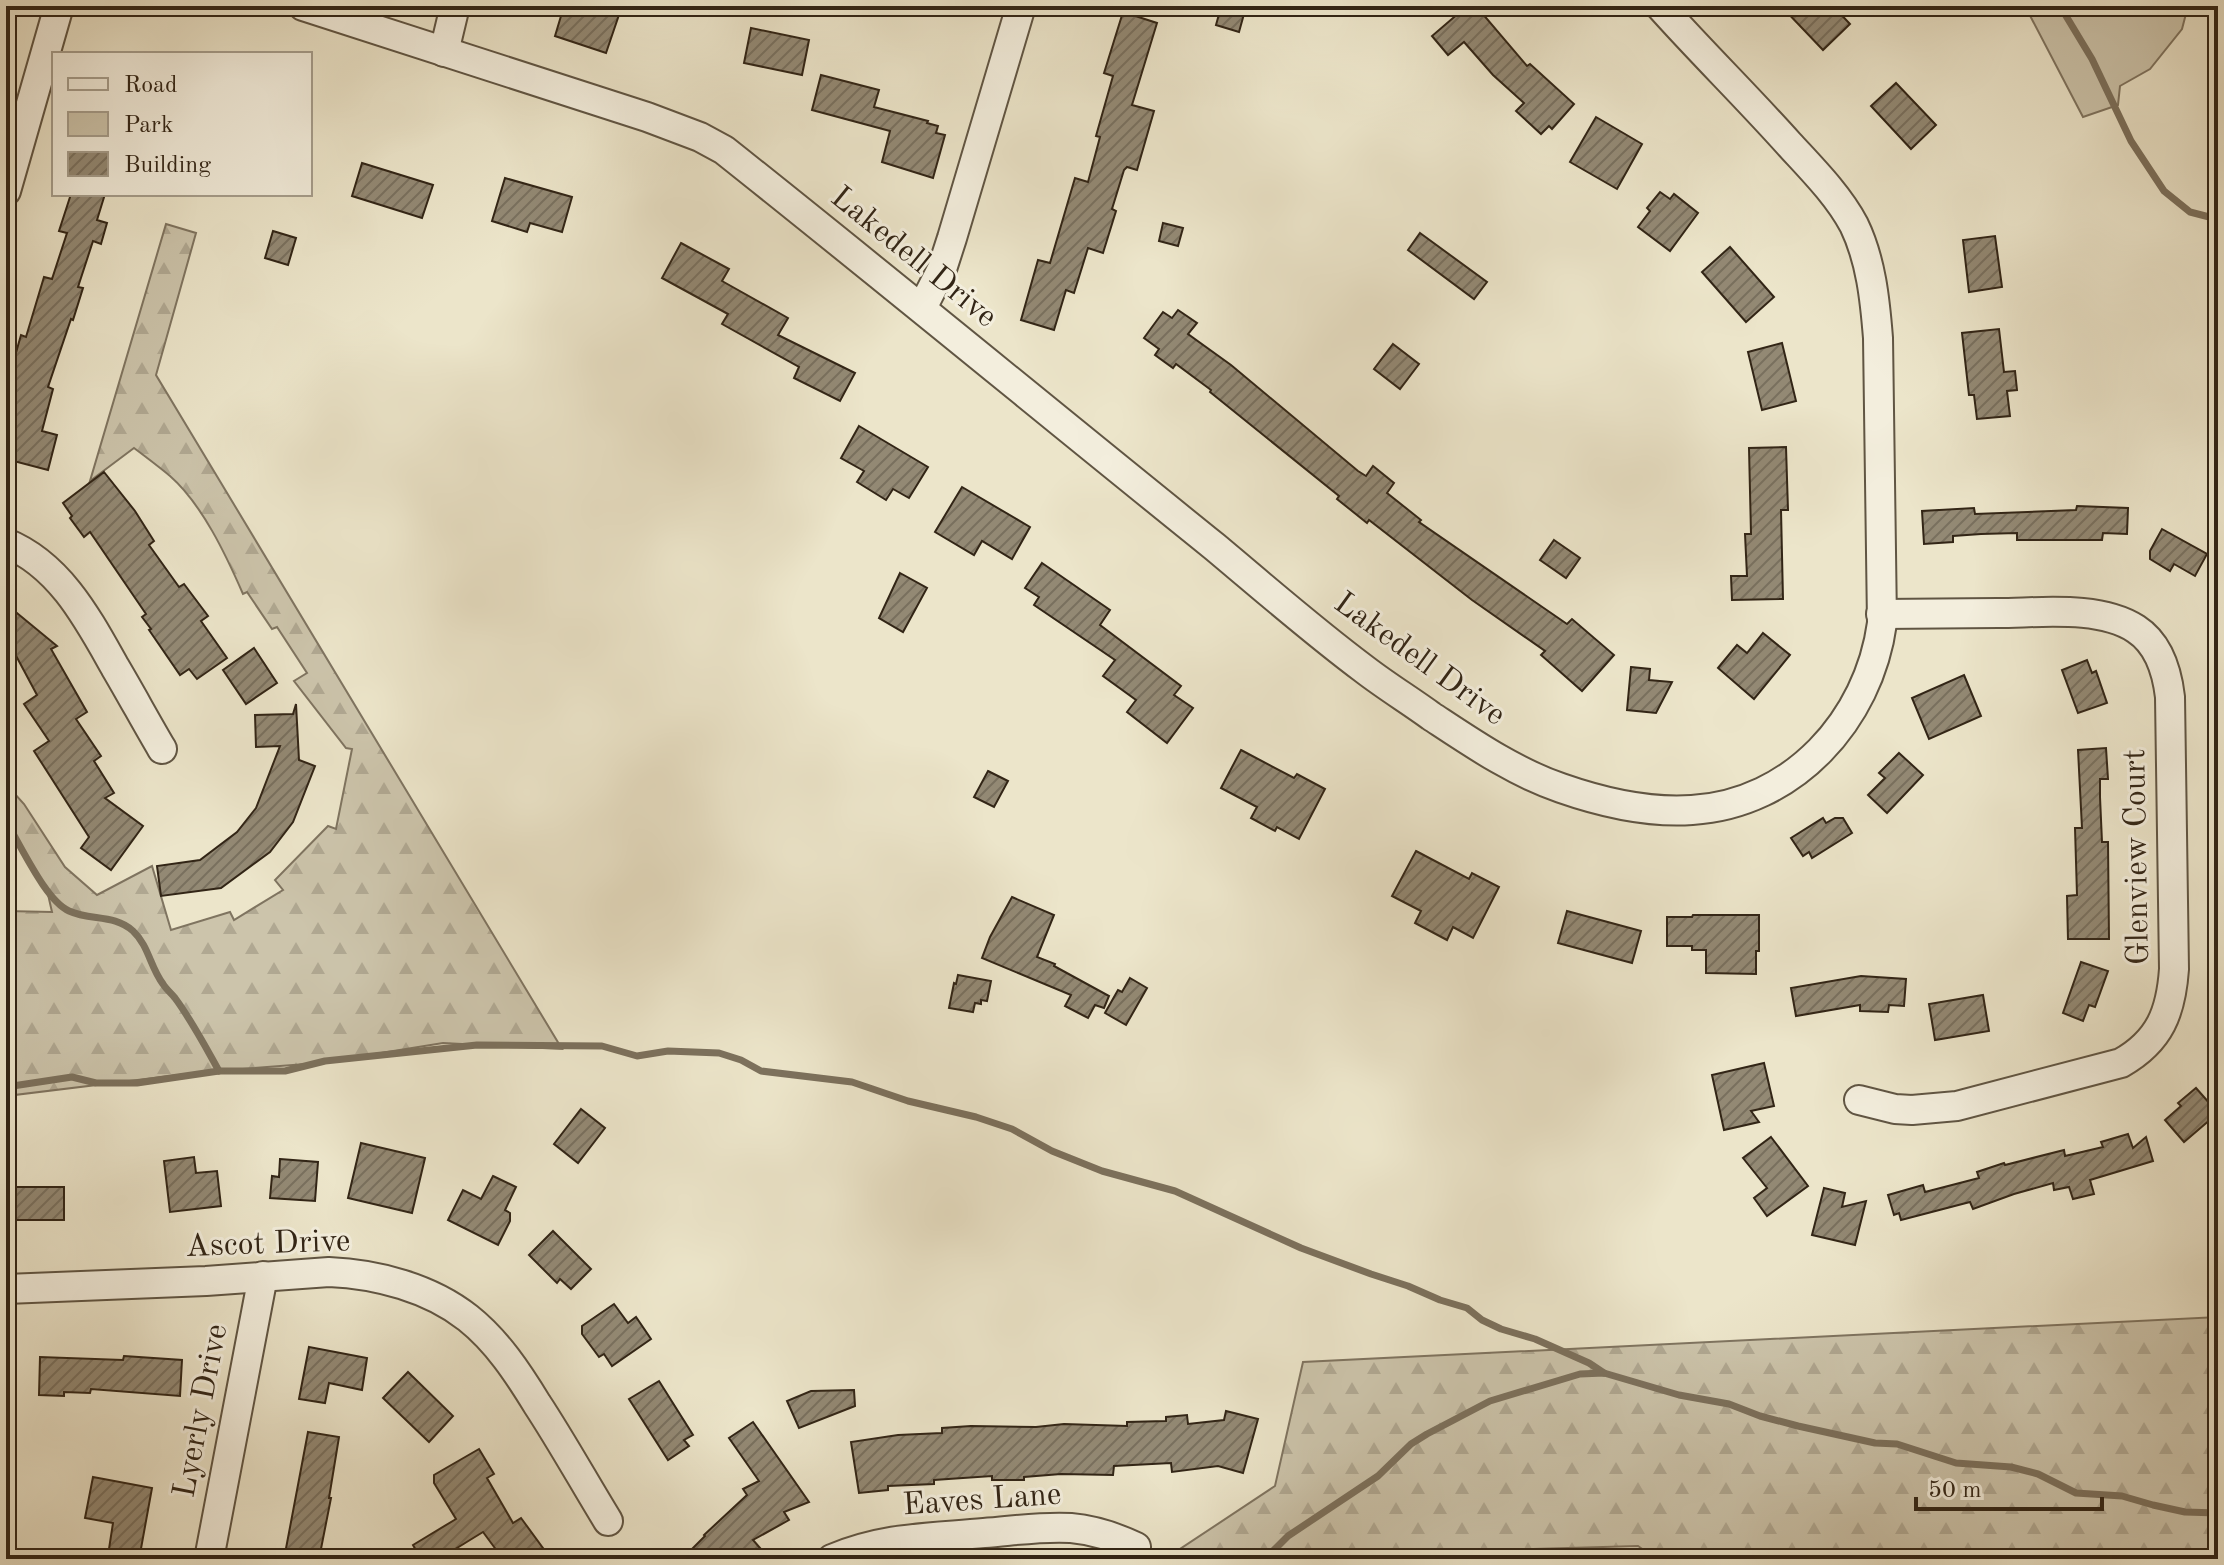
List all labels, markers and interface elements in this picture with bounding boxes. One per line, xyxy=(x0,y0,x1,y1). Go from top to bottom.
legend xyxy=(52,52,312,196)
text: Road xyxy=(124,74,177,98)
text: Park xyxy=(124,114,173,138)
text: Building xyxy=(124,154,211,178)
street label: Lakedell Drive xyxy=(824,182,1002,334)
street label: Lakedell Drive xyxy=(1327,587,1511,733)
street label: Glenview Court xyxy=(2120,748,2156,966)
street label: Ascot Drive xyxy=(185,1226,351,1264)
street label: Lyerly Drive xyxy=(169,1321,235,1501)
scale bar xyxy=(1916,1461,2102,1511)
street label: Eaves Lane xyxy=(902,1479,1062,1523)
text: 50 m xyxy=(1928,1479,1982,1503)

